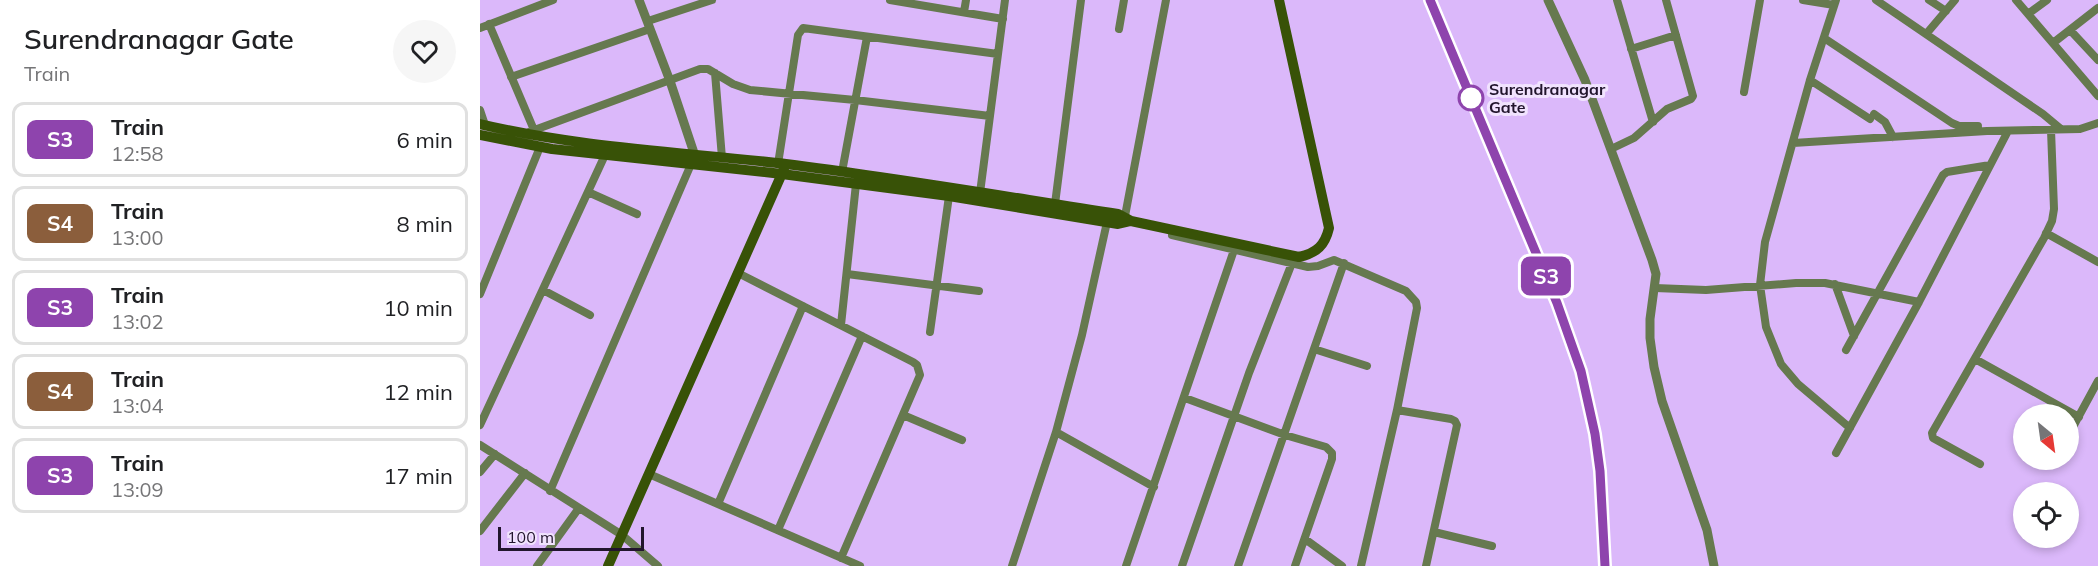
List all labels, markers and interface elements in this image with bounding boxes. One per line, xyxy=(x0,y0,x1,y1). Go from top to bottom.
button: heart xyxy=(393,20,456,83)
text: Surendranagar Gate xyxy=(24,21,294,56)
text: Train xyxy=(24,61,70,86)
place label: Surendranagar Gate xyxy=(1489,79,1606,117)
marker: Surendranagar Gate xyxy=(1458,85,1484,111)
text: Train xyxy=(111,113,164,141)
text: S3 xyxy=(47,126,73,152)
text: 6 min xyxy=(397,126,453,154)
text: 12:58 xyxy=(111,141,164,166)
text: Train xyxy=(111,197,164,225)
text: S4 xyxy=(47,210,73,236)
text: 8 min xyxy=(397,210,453,238)
text: 13:00 xyxy=(111,225,164,250)
line badge: S3 xyxy=(1519,256,1573,296)
text: S3 xyxy=(1533,263,1559,289)
text: Train xyxy=(111,281,164,309)
text: S3 xyxy=(47,294,73,320)
text: 10 min xyxy=(383,294,453,322)
text: 13:02 xyxy=(111,309,164,334)
text: Train xyxy=(111,365,164,393)
text: S4 xyxy=(47,378,73,404)
text: 12 min xyxy=(383,378,453,406)
text: 13:04 xyxy=(111,393,164,418)
north arrow xyxy=(2013,404,2079,470)
map controls xyxy=(2013,404,2079,548)
text: Train xyxy=(111,449,164,477)
text: S3 xyxy=(47,462,73,488)
text: 17 min xyxy=(383,462,453,490)
text: 13:09 xyxy=(111,477,164,502)
button: locate xyxy=(2013,482,2079,548)
scale bar xyxy=(498,524,644,552)
text: 100 m xyxy=(507,527,554,547)

